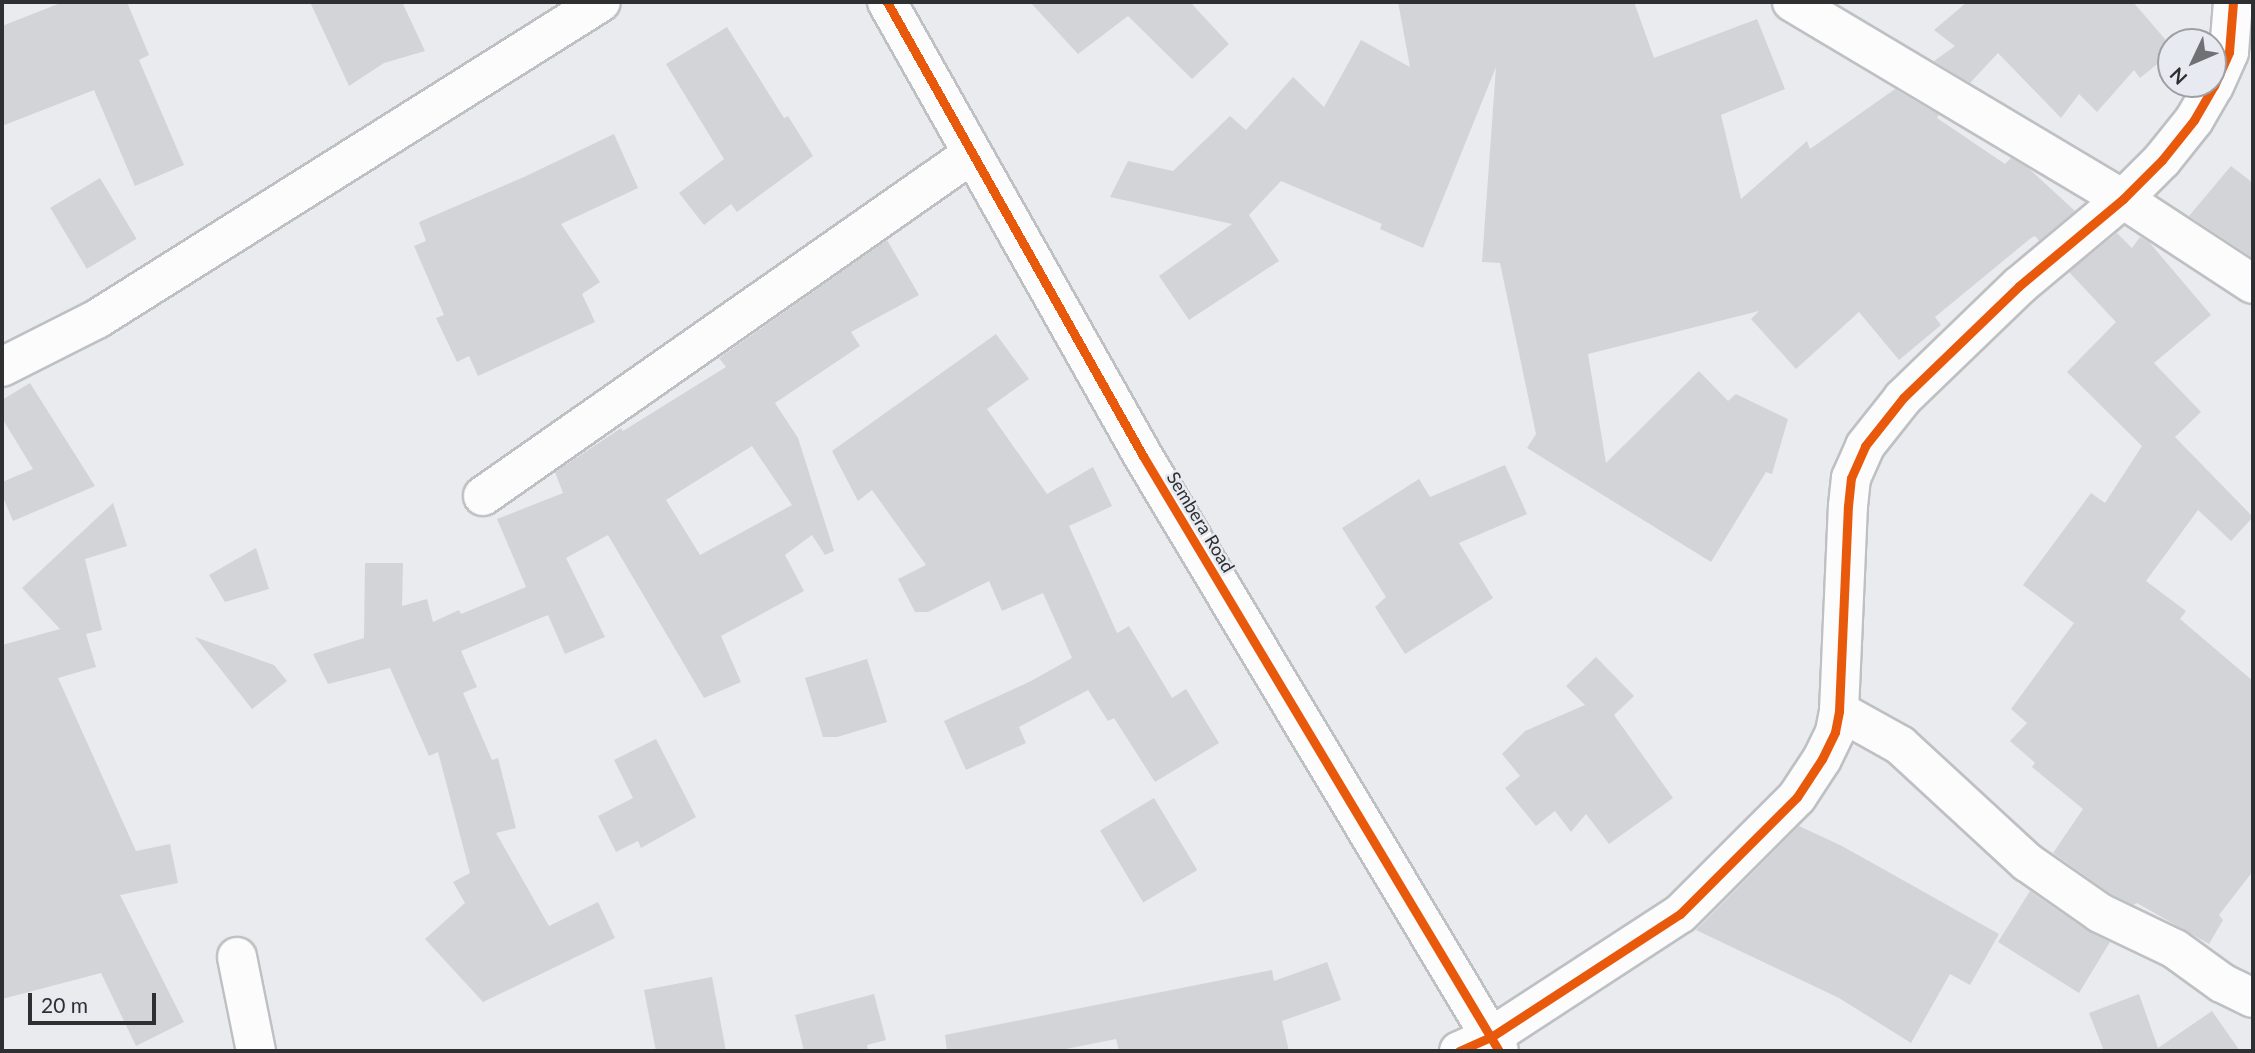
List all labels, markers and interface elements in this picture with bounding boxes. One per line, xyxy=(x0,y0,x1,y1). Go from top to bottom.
north arrow xyxy=(2157,28,2227,98)
text: N xyxy=(2165,63,2191,90)
street label: Sembera Road xyxy=(1163,468,1239,576)
scale bar xyxy=(32,979,159,1023)
text: 20 m xyxy=(41,992,88,1017)

